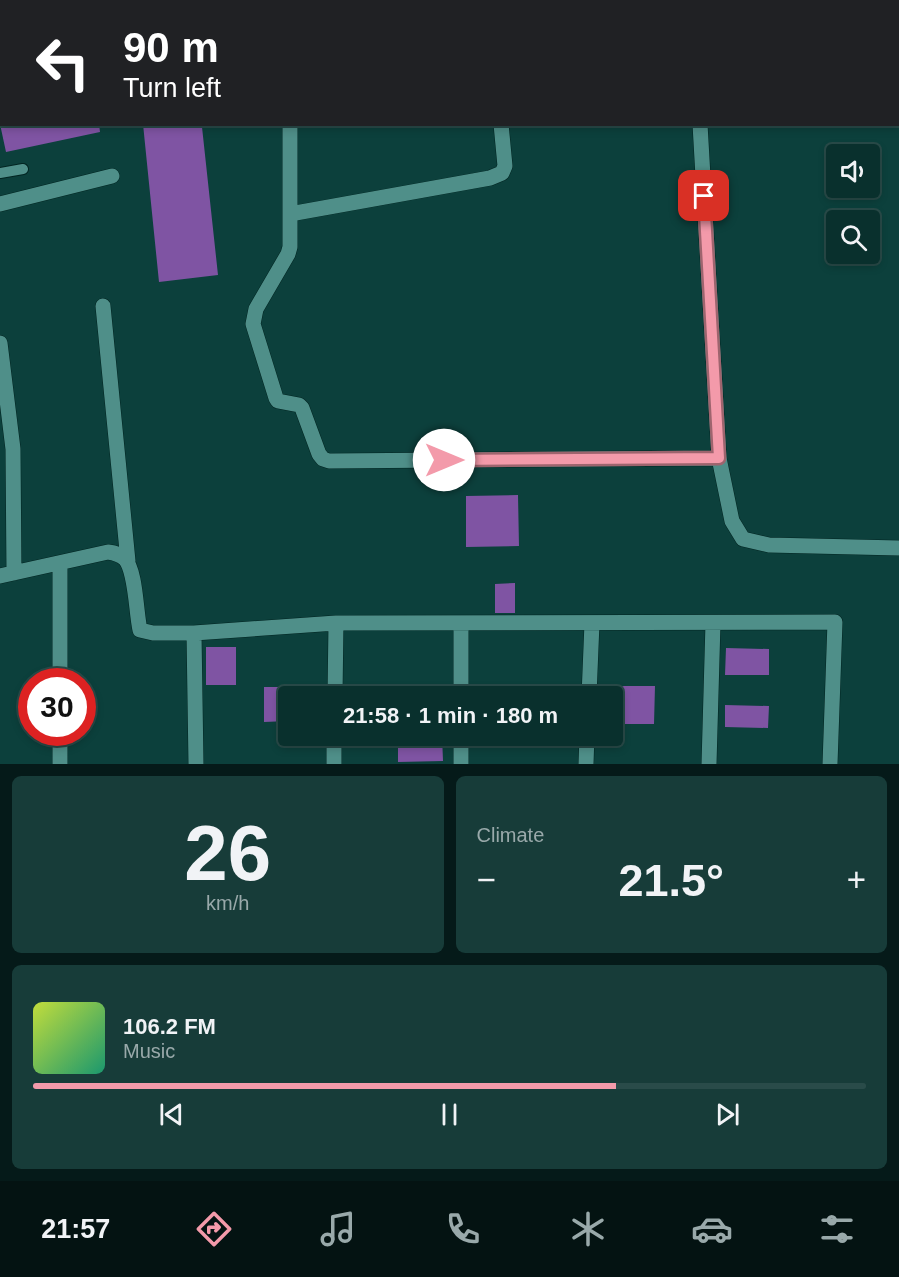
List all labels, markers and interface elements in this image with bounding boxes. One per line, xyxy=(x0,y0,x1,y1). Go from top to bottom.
icon: left xyxy=(24,24,102,102)
text: 90 m xyxy=(123,24,219,71)
text: Turn left xyxy=(123,73,221,103)
map controls xyxy=(826,144,880,264)
button: sound xyxy=(826,144,880,198)
pin xyxy=(678,170,729,221)
icon: arrive xyxy=(687,179,720,212)
button: search xyxy=(826,210,880,264)
position arrow xyxy=(412,428,476,492)
speed limit sign: 30 xyxy=(18,668,96,746)
text: 21:58 · 1 min · 180 m xyxy=(343,703,558,728)
text: 26 xyxy=(184,809,271,897)
text: Climate xyxy=(477,824,544,846)
text: 21.5° xyxy=(618,855,724,906)
text: − xyxy=(477,861,496,898)
text: + xyxy=(847,861,866,898)
text: km/h xyxy=(206,892,249,914)
text: 106.2 FM xyxy=(123,1014,216,1039)
text: Music xyxy=(123,1040,175,1062)
icon: previous xyxy=(155,1098,188,1131)
icon: pause xyxy=(433,1098,466,1131)
icon: next xyxy=(711,1098,744,1131)
icon: directions xyxy=(193,1208,235,1250)
icon: music xyxy=(317,1208,359,1250)
icon: phone xyxy=(442,1208,484,1250)
icon: climate xyxy=(567,1208,609,1250)
icon: car xyxy=(691,1208,733,1250)
icon: filters xyxy=(816,1208,858,1250)
text: 21:57 xyxy=(41,1214,110,1244)

